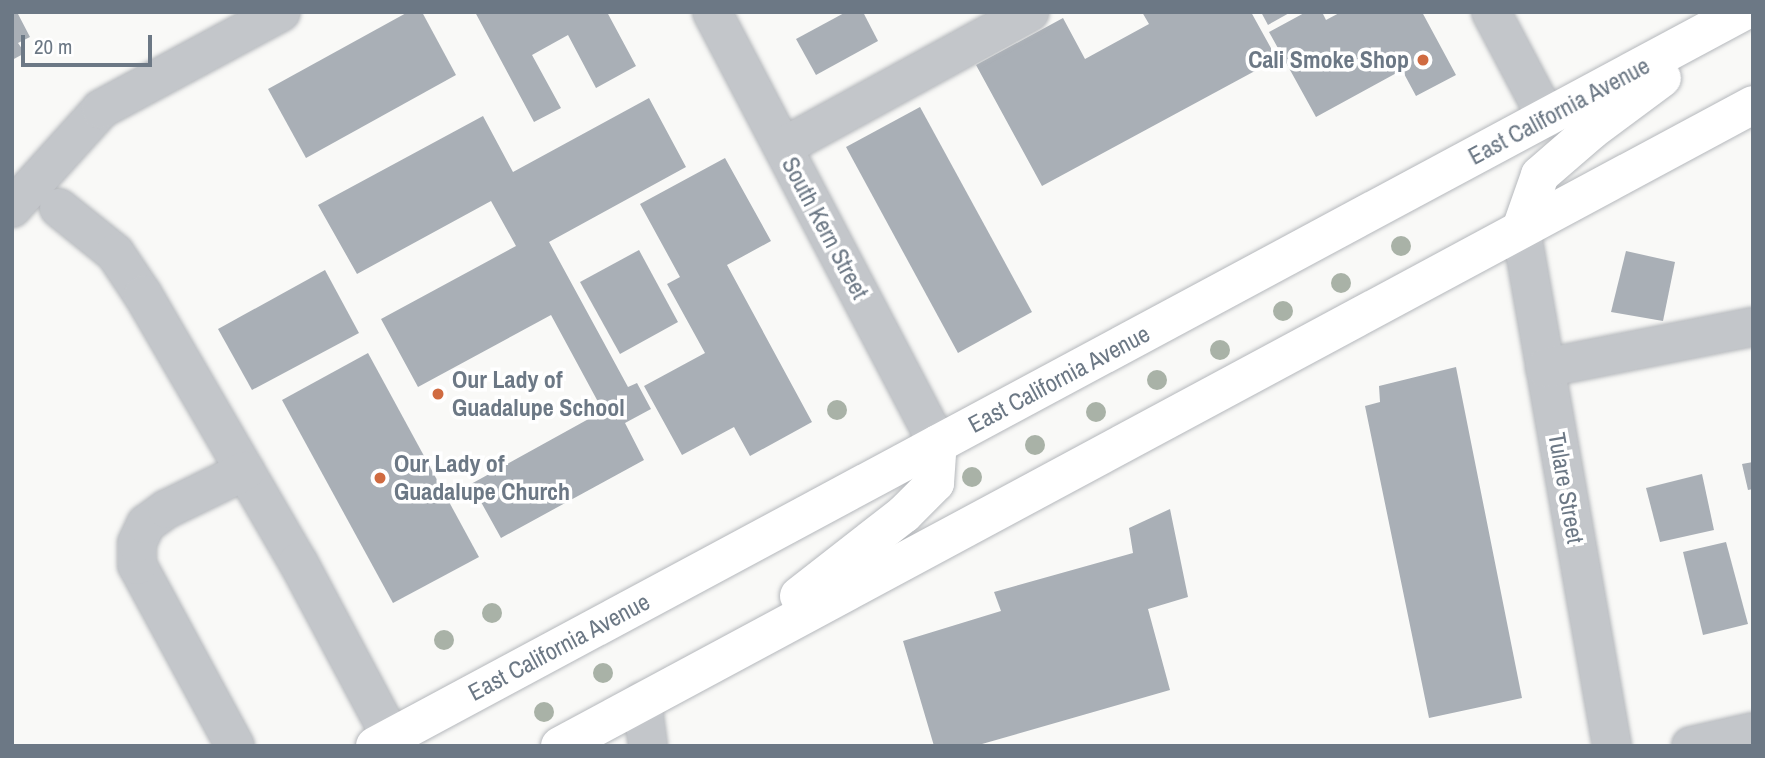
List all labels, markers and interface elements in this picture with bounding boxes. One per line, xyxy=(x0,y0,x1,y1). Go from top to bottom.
scale bar xyxy=(24,21,156,65)
text: 20 m xyxy=(34,32,72,61)
place label: Cali Smoke Shop xyxy=(1248,46,1409,74)
street label: East California Avenue xyxy=(1463,51,1655,171)
marker: Cali Smoke Shop xyxy=(1415,52,1431,68)
street label: South Kern Street xyxy=(776,152,874,304)
street label: East California Avenue xyxy=(963,319,1155,439)
place label: Our Lady of Guadalupe School xyxy=(452,366,625,422)
marker: Our Lady of Guadalupe School xyxy=(430,386,446,402)
street label: Tulare Street xyxy=(1542,430,1590,546)
place label: Our Lady of Guadalupe Church xyxy=(394,450,570,506)
marker: Our Lady of Guadalupe Church xyxy=(372,470,388,486)
street label: East California Avenue xyxy=(463,587,655,707)

